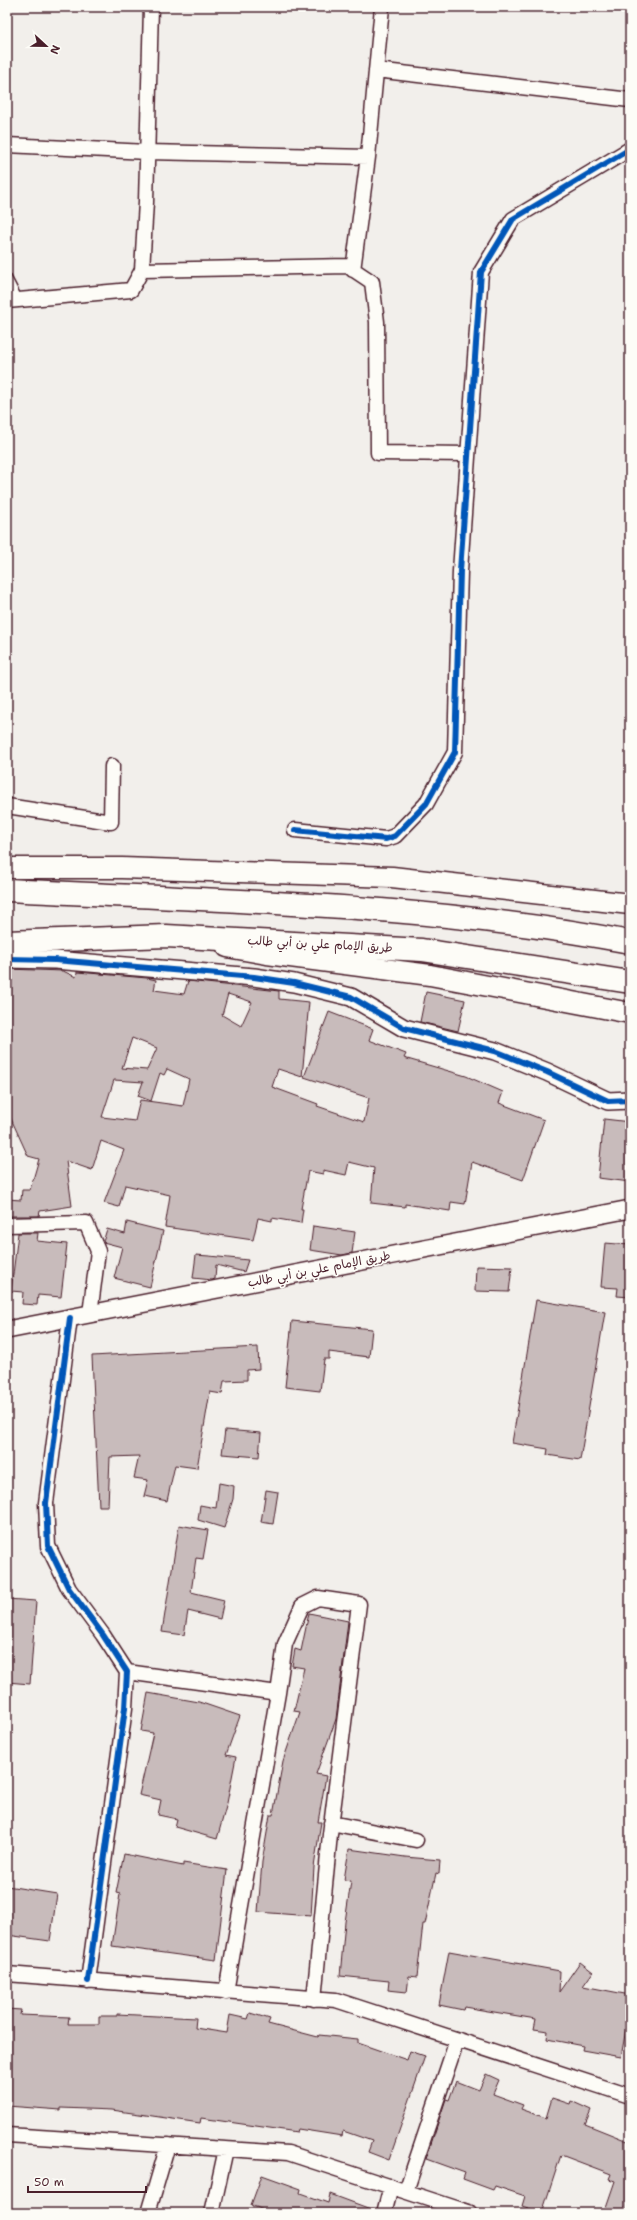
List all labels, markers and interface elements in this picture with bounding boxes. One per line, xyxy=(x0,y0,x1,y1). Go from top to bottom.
north arrow xyxy=(26,26,66,66)
text: N xyxy=(46,43,63,57)
street label: طريق الإمام علي بن أبي طالب xyxy=(247,932,393,959)
street label: طريق الإمام علي بن أبي طالب xyxy=(246,1247,392,1294)
scale bar xyxy=(28,2168,146,2194)
text: 50 m xyxy=(34,2174,64,2190)

